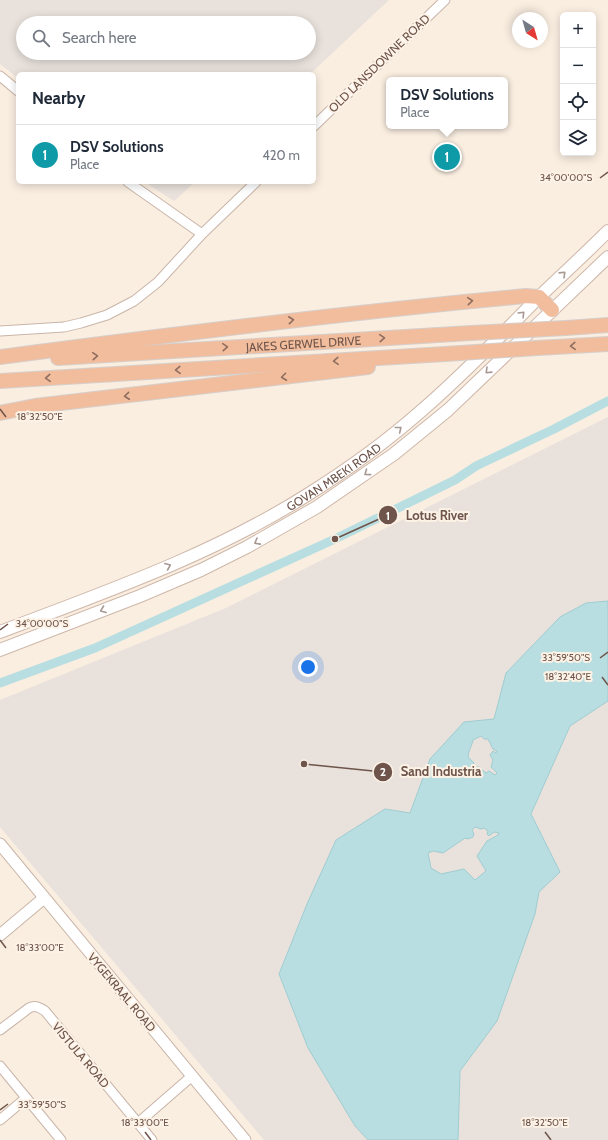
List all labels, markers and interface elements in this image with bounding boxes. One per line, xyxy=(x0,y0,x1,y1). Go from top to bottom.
street label: OLD LANSDOWNE ROAD xyxy=(325,11,433,115)
north arrow xyxy=(512,12,548,48)
map controls xyxy=(560,12,596,156)
button: + xyxy=(560,12,596,48)
search box xyxy=(16,16,316,60)
icon: search xyxy=(30,27,52,49)
text: Search here xyxy=(62,29,137,47)
button: − xyxy=(560,48,596,84)
popup xyxy=(386,77,508,129)
button: locate xyxy=(560,84,596,120)
text: DSV Solutions xyxy=(400,86,494,104)
text: Nearby xyxy=(32,88,85,108)
text: Place xyxy=(400,104,429,120)
button: layers xyxy=(560,120,596,156)
text: DSV Solutions xyxy=(70,138,164,156)
pin: 1 xyxy=(434,142,460,172)
text: 1 xyxy=(43,147,47,163)
text: 420 m xyxy=(262,147,300,163)
text: Place xyxy=(70,156,99,172)
text: 34°00'00"S xyxy=(540,171,592,184)
one-way arrow xyxy=(558,271,566,279)
one-way arrow xyxy=(467,297,473,306)
one-way arrow xyxy=(517,311,525,319)
one-way arrow xyxy=(288,316,294,325)
street label: JAKES GERWEL DRIVE xyxy=(245,332,362,354)
one-way arrow xyxy=(379,333,385,342)
one-way arrow xyxy=(570,342,576,351)
one-way arrow xyxy=(222,343,228,352)
one-way arrow xyxy=(92,351,98,360)
one-way arrow xyxy=(333,356,339,365)
one-way arrow xyxy=(175,366,181,374)
one-way arrow xyxy=(485,366,493,374)
one-way arrow xyxy=(281,372,287,381)
one-way arrow xyxy=(45,373,51,382)
one-way arrow xyxy=(124,391,130,400)
text: 18°32'50"E xyxy=(17,410,63,423)
one-way arrow xyxy=(394,427,401,434)
street label: GOVAN MBEKI ROAD xyxy=(283,439,384,514)
one-way arrow xyxy=(365,468,372,475)
callout: Lotus River xyxy=(378,503,476,528)
text: Lotus River xyxy=(406,507,469,523)
text: 1 xyxy=(386,508,390,523)
one-way arrow xyxy=(254,537,261,545)
one-way arrow xyxy=(164,563,171,571)
one-way arrow xyxy=(100,606,107,614)
text: 34°00'00"S xyxy=(16,617,68,630)
text: 33°59'50"S xyxy=(542,651,590,664)
your location xyxy=(298,657,318,677)
text: 18°32'40"E xyxy=(545,670,591,683)
callout: Sand Industria xyxy=(373,759,490,784)
text: Sand Industria xyxy=(401,763,482,779)
text: 2 xyxy=(380,764,386,779)
text: 18°33'00"E xyxy=(16,941,64,954)
street label: VYGEKRAAL ROAD xyxy=(85,949,160,1035)
street label: VISTULA ROAD xyxy=(49,1019,113,1091)
text: 33°59'50"S xyxy=(18,1098,66,1111)
text: 18°33'00"E xyxy=(121,1116,169,1129)
text: 18°32'50"E xyxy=(522,1116,568,1129)

